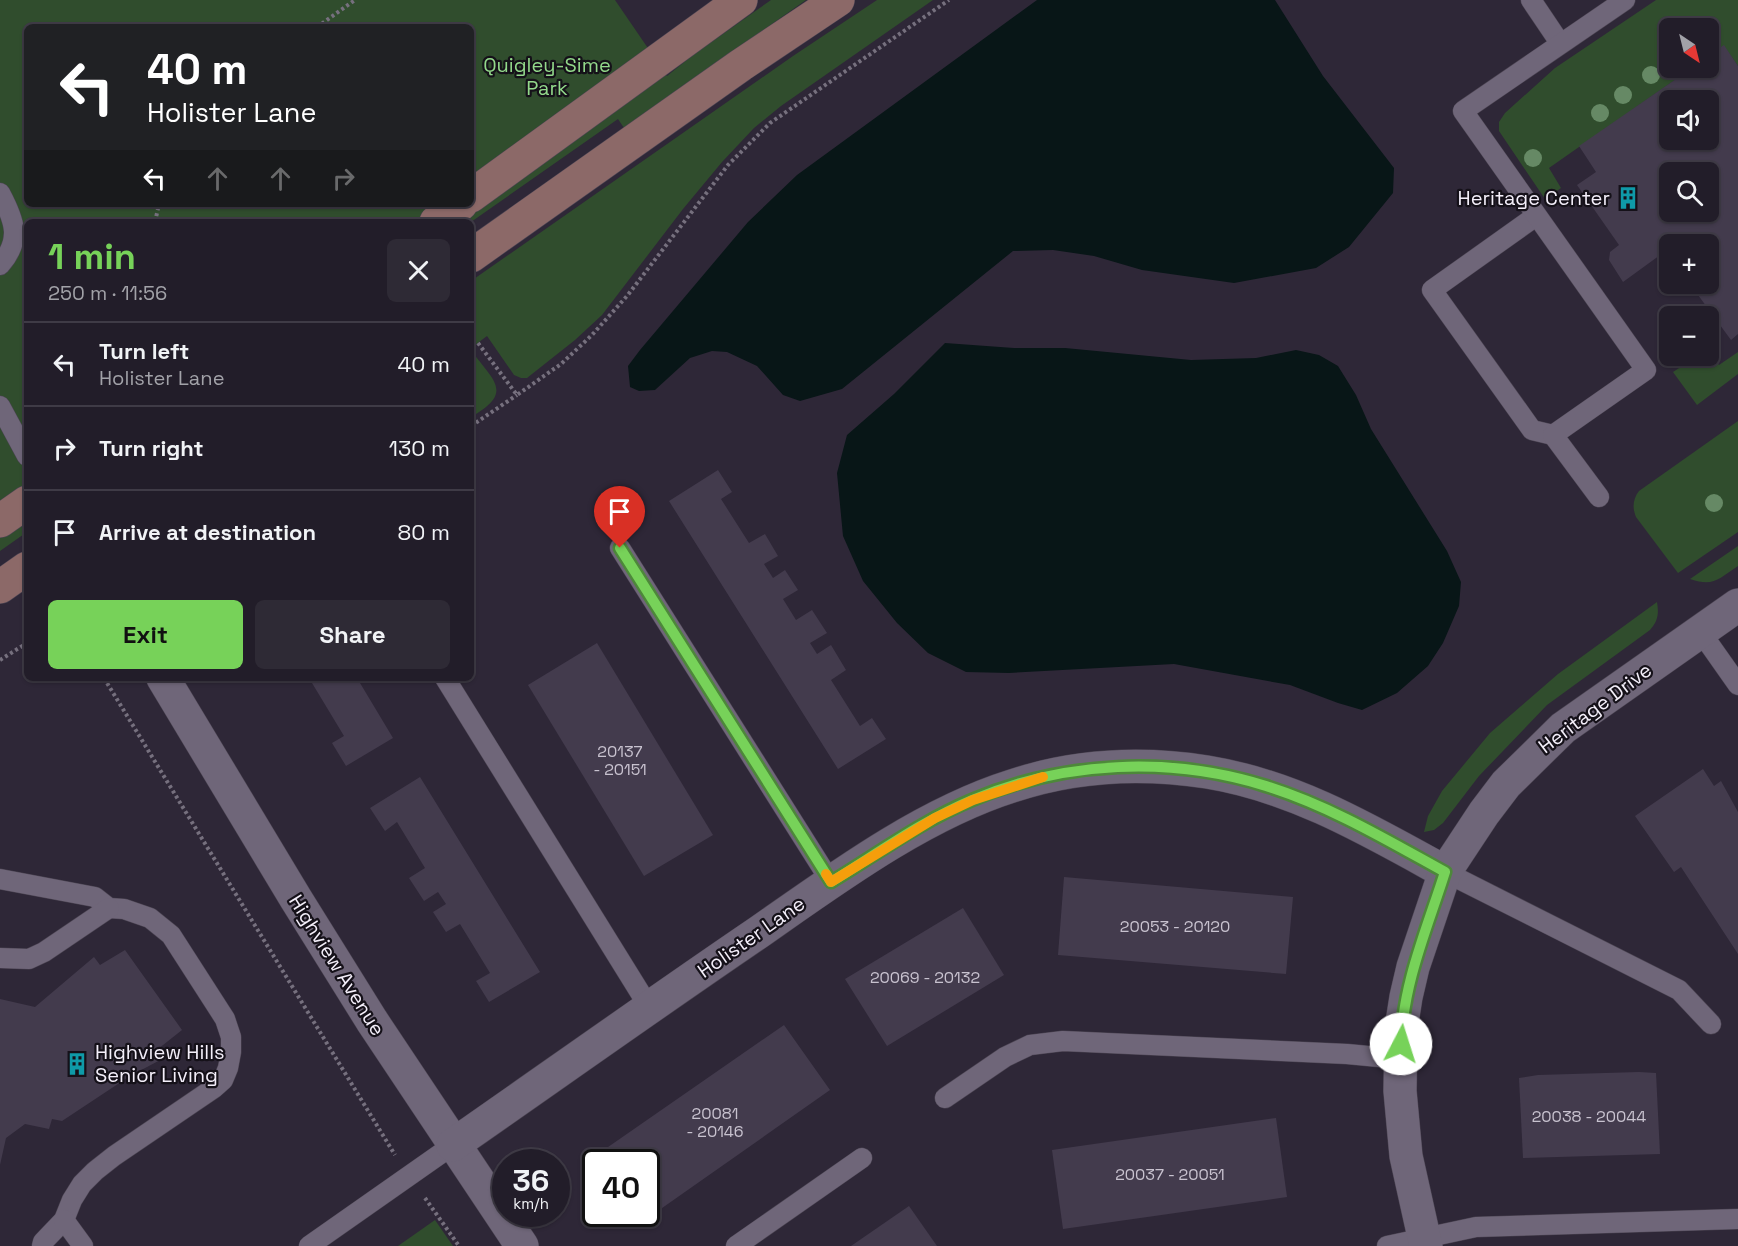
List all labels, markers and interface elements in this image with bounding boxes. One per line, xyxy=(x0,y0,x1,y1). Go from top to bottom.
north arrow xyxy=(1659,18,1719,78)
map controls xyxy=(1659,18,1719,366)
text: 40 m xyxy=(147,43,247,96)
icon: left xyxy=(48,48,126,126)
park label: Quigley-Sime Park xyxy=(483,52,611,101)
button: sound xyxy=(1659,90,1719,150)
text: Holister Lane xyxy=(147,95,316,130)
icon: left xyxy=(138,162,171,195)
icon: ahead xyxy=(201,162,234,195)
icon: ahead xyxy=(264,162,297,195)
icon: right xyxy=(327,162,360,195)
button: search xyxy=(1659,162,1719,222)
place label: Heritage Center xyxy=(1458,185,1610,211)
building icon: Heritage Center xyxy=(1615,185,1641,211)
text: 1 min xyxy=(48,234,136,280)
button: + xyxy=(1659,234,1719,294)
button: close xyxy=(387,239,450,302)
text: 250 m · 11:56 xyxy=(48,280,167,306)
button: − xyxy=(1659,306,1719,366)
text: Turn left xyxy=(99,337,189,365)
icon: left xyxy=(48,348,81,381)
text: 40 m xyxy=(398,350,450,378)
text: Holister Lane xyxy=(99,365,224,391)
icon: right xyxy=(48,432,81,465)
text: Turn right xyxy=(99,434,204,462)
text: 130 m xyxy=(389,434,450,462)
pin xyxy=(594,486,645,548)
icon: arrive xyxy=(603,495,636,528)
icon: arrive xyxy=(48,516,81,549)
text: Arrive at destination xyxy=(99,518,316,546)
text: 80 m xyxy=(398,518,450,546)
button: Exit xyxy=(48,600,243,669)
button: Share xyxy=(255,600,450,669)
street label: Heritage Drive xyxy=(1533,657,1657,759)
house number: 20137 - 20151 xyxy=(593,741,647,780)
street label: Highview Avenue xyxy=(283,890,391,1040)
street label: Holister Lane xyxy=(692,890,810,984)
house number: 20053 - 20120 xyxy=(1120,916,1230,937)
house number: 20069 - 20132 xyxy=(870,967,980,988)
position arrow xyxy=(1369,1012,1433,1076)
place label: Highview Hills Senior Living xyxy=(95,1039,225,1088)
building icon: Highview Hills Senior Living xyxy=(64,1051,90,1077)
house number: 20081 - 20146 xyxy=(686,1103,744,1142)
house number: 20038 - 20044 xyxy=(1532,1106,1646,1127)
speed limit sign: 40 xyxy=(582,1149,660,1227)
text: 36 xyxy=(513,1161,549,1200)
house number: 20037 - 20051 xyxy=(1115,1164,1225,1185)
text: km/h xyxy=(513,1194,549,1213)

